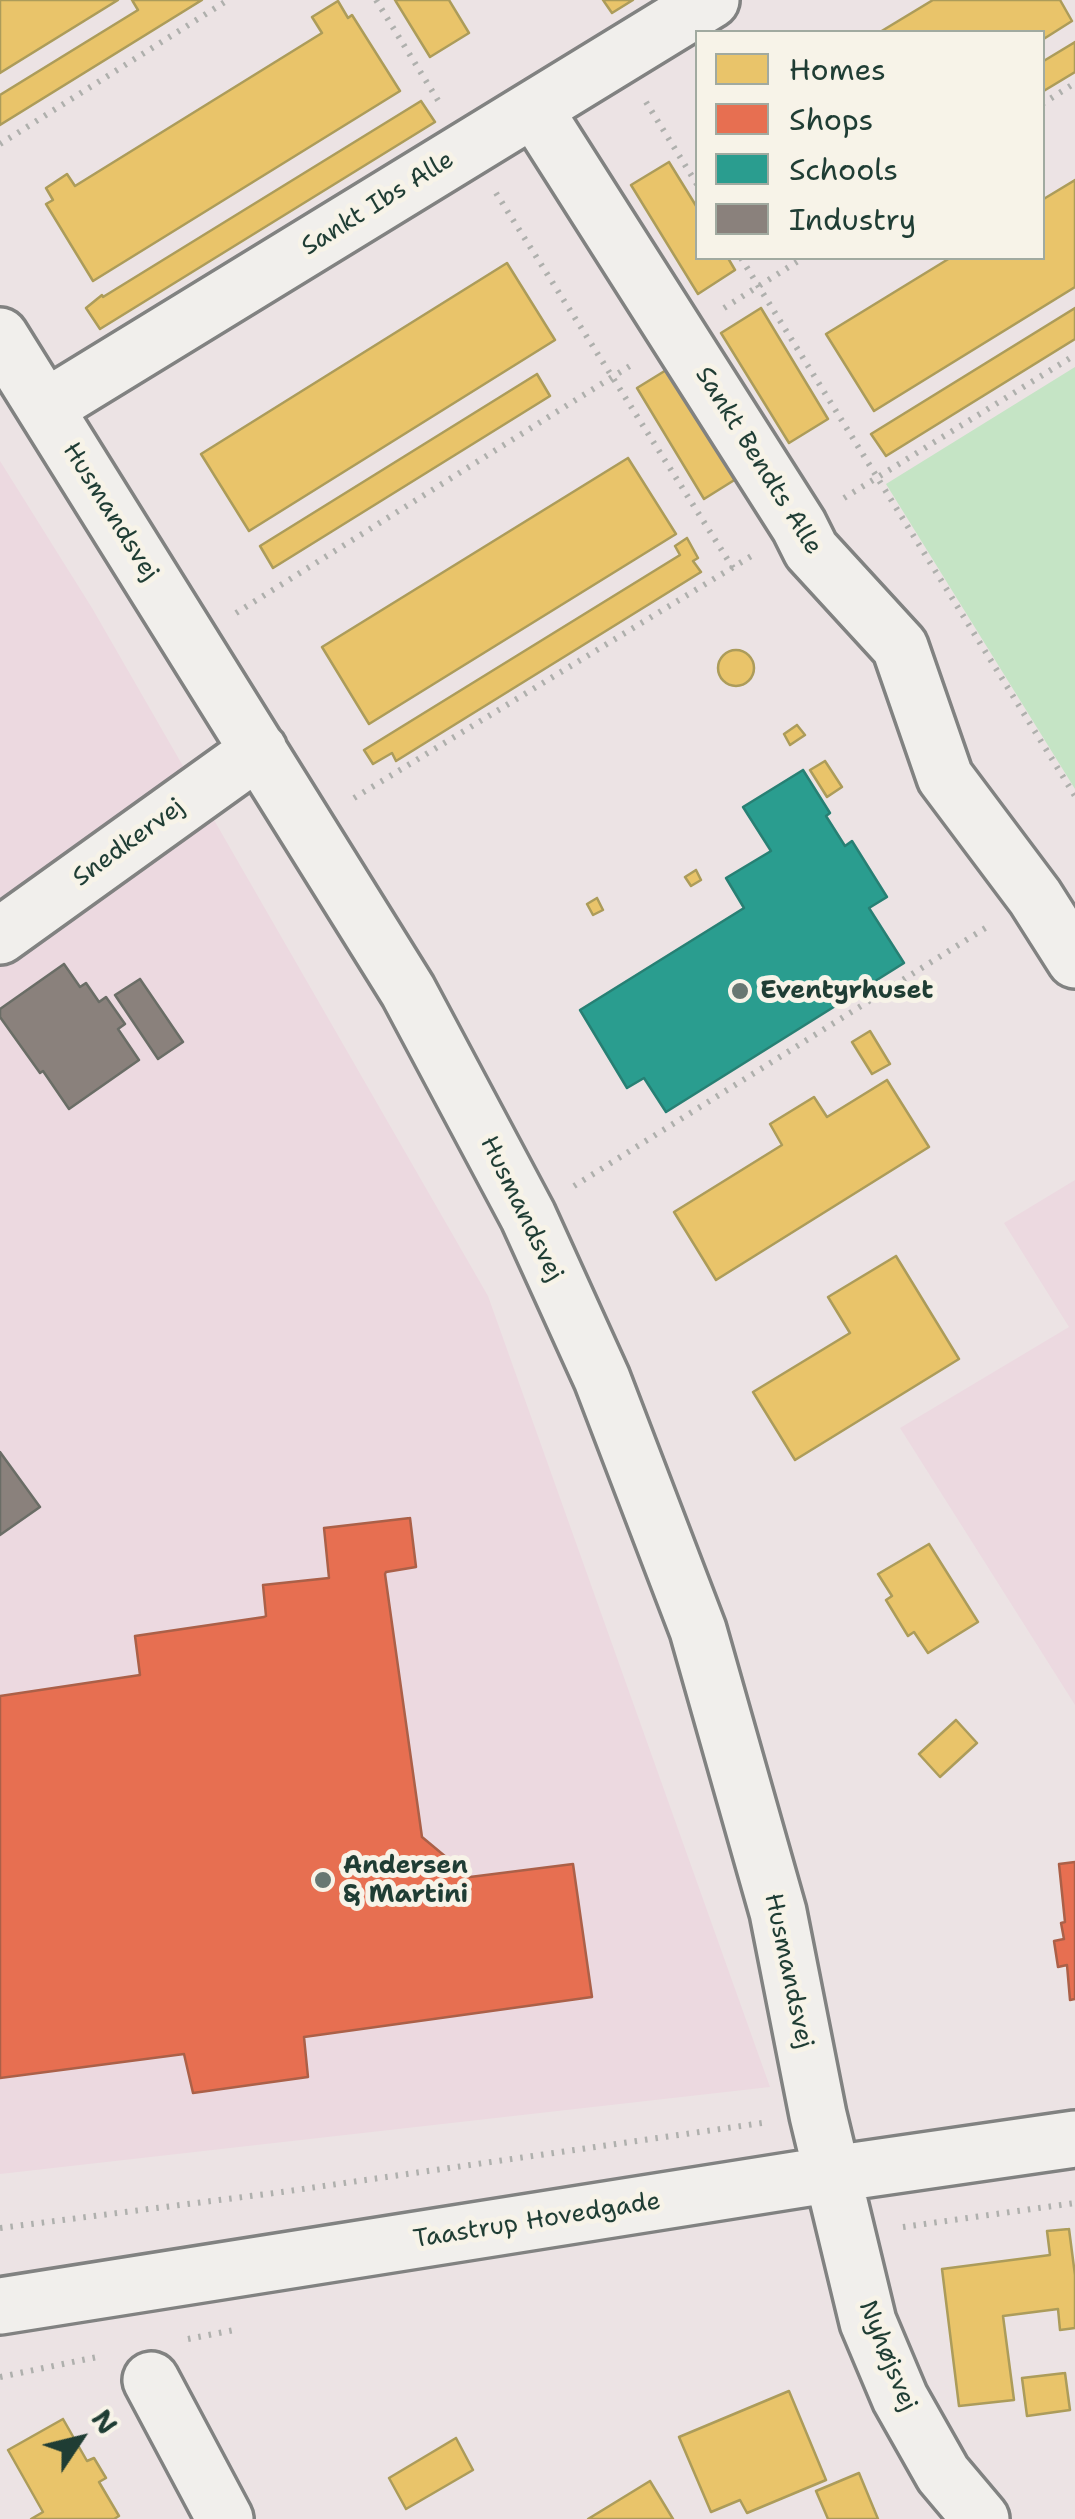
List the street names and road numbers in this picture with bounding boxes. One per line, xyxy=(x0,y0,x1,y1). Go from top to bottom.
street label: Sankt Ibs Alle xyxy=(296,145,460,263)
street label: Sankt Bendts Alle xyxy=(688,362,828,560)
street label: Husmandsvej xyxy=(56,437,164,587)
street label: Snedkervej xyxy=(67,792,191,894)
street label: Husmandsvej xyxy=(473,1132,569,1286)
street label: Husmandsvej xyxy=(757,1891,819,2051)
street label: Taastrup Hovedgade xyxy=(411,2187,663,2255)
street label: Nyhøjsvej xyxy=(851,2296,923,2416)

